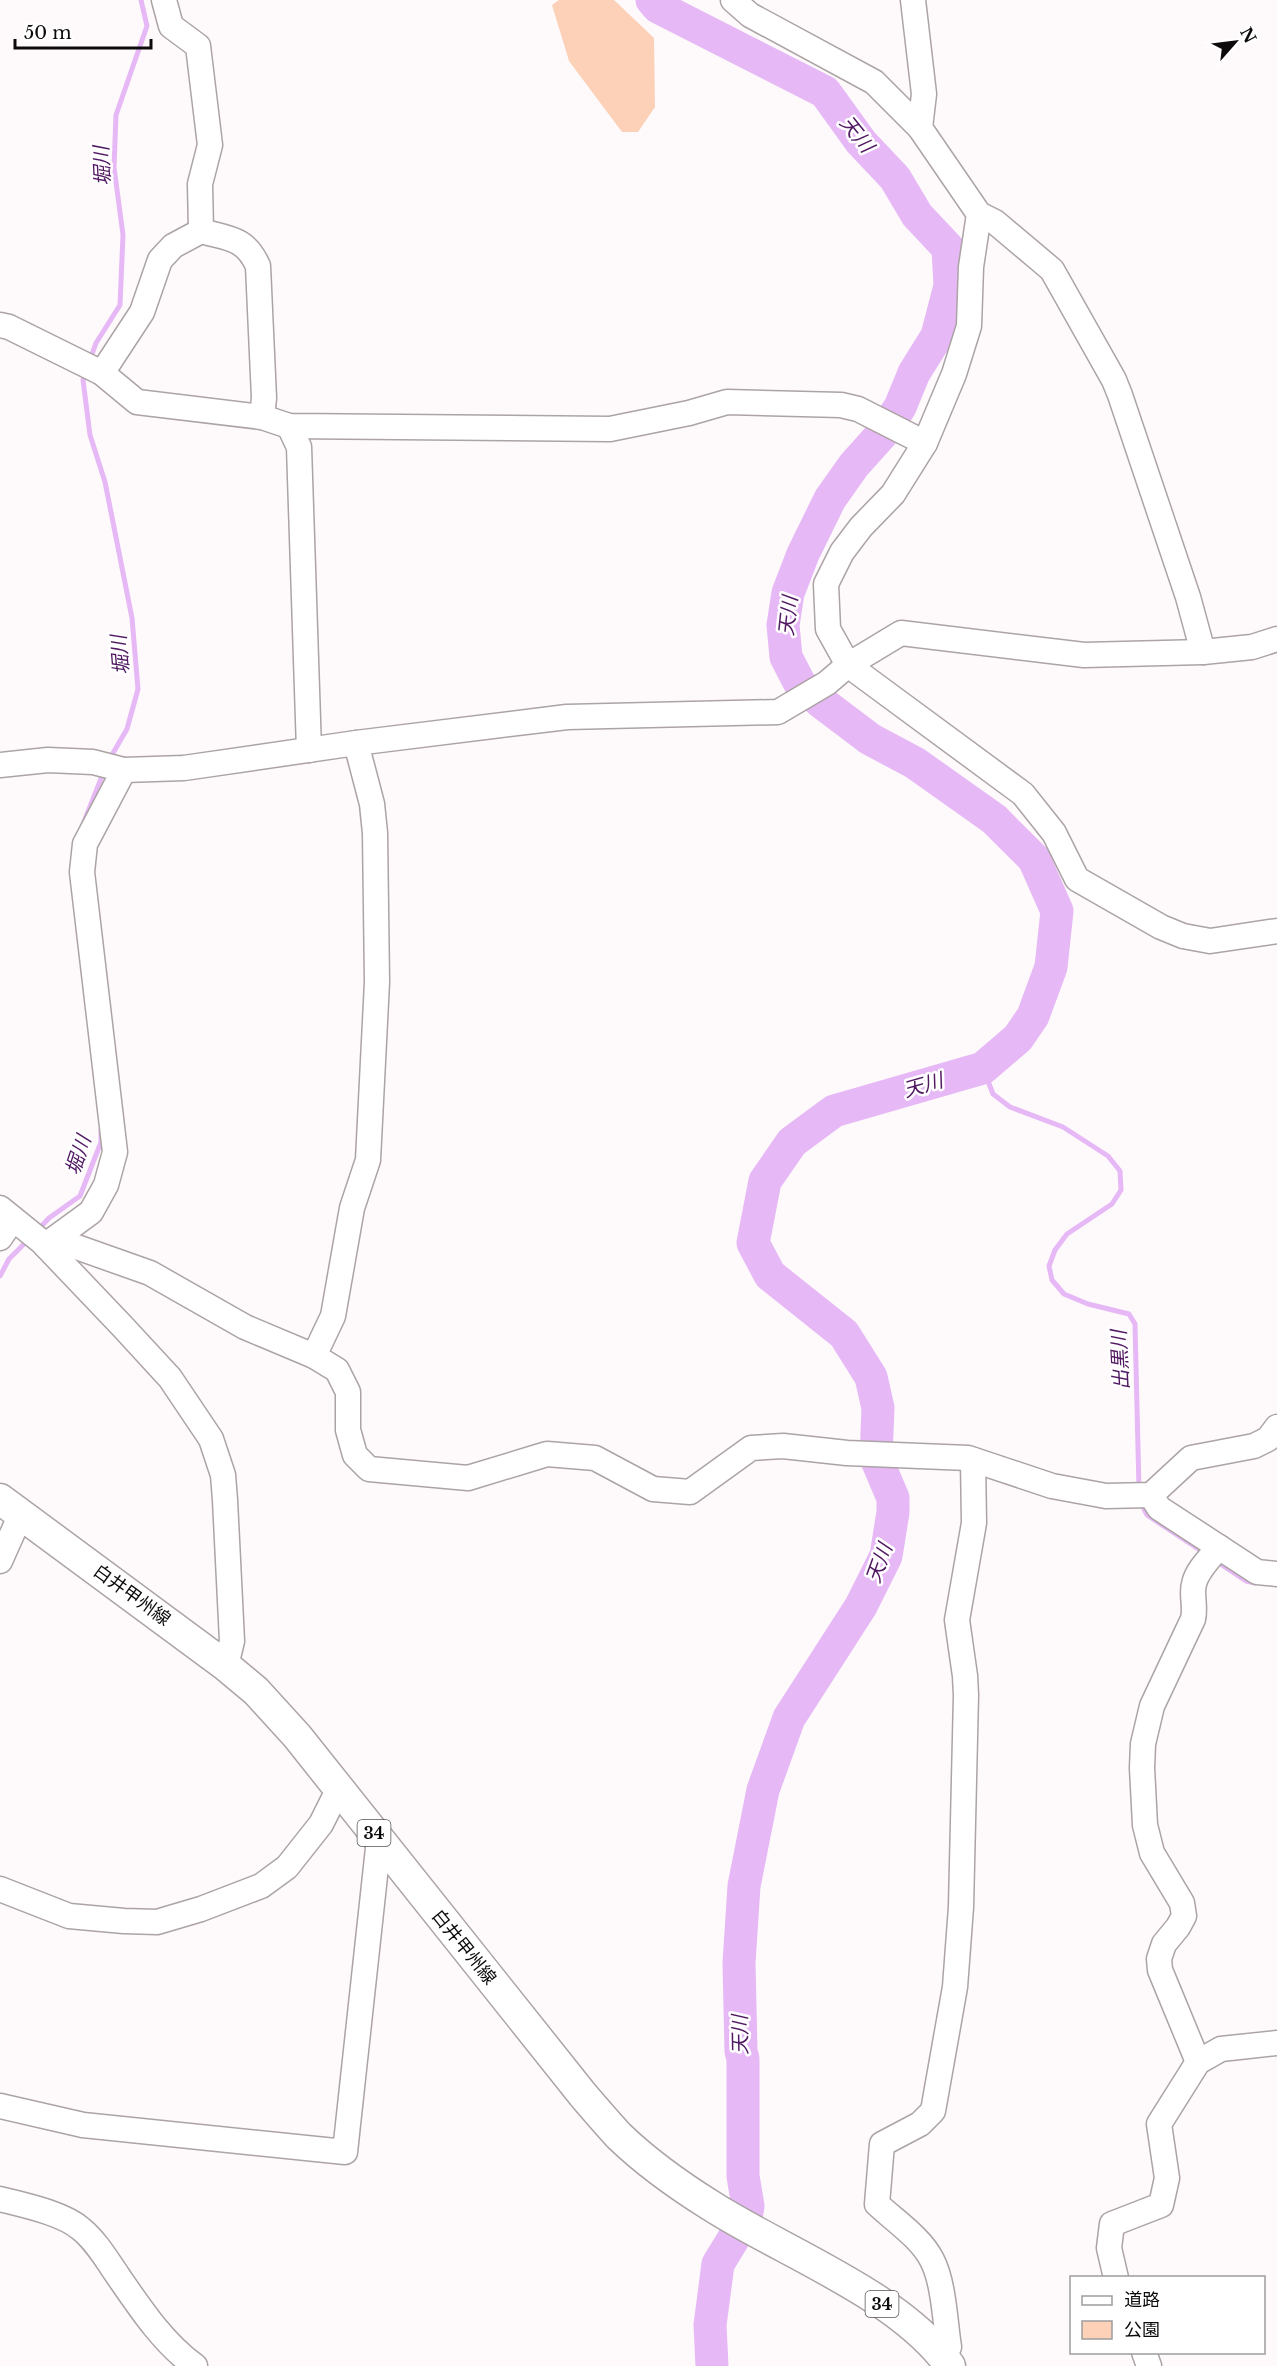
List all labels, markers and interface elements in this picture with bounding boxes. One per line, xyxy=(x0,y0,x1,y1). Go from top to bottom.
scale bar xyxy=(15,12,152,50)
north arrow xyxy=(1205,12,1265,72)
text: 50 m xyxy=(24,22,72,44)
text: N xyxy=(1236,24,1261,46)
water label: 天川 xyxy=(835,111,880,159)
water label: 堀川 xyxy=(89,143,115,187)
water label: 天川 xyxy=(774,593,802,637)
water label: 堀川 xyxy=(106,632,134,676)
water label: 天川 xyxy=(900,1067,947,1102)
water label: 堀川 xyxy=(60,1130,96,1178)
water label: 出黒川 xyxy=(1106,1327,1134,1391)
water label: 天川 xyxy=(861,1538,898,1586)
street label: 白井甲州線 xyxy=(89,1560,175,1630)
road number: 34 xyxy=(358,1820,391,1846)
street label: 白井甲州線 xyxy=(427,1905,501,1989)
water label: 天川 xyxy=(728,2013,752,2055)
legend xyxy=(1070,2276,1265,2354)
text: 道路 xyxy=(1124,2289,1160,2311)
road number: 34 xyxy=(866,2291,898,2317)
text: 公園 xyxy=(1124,2319,1160,2341)

